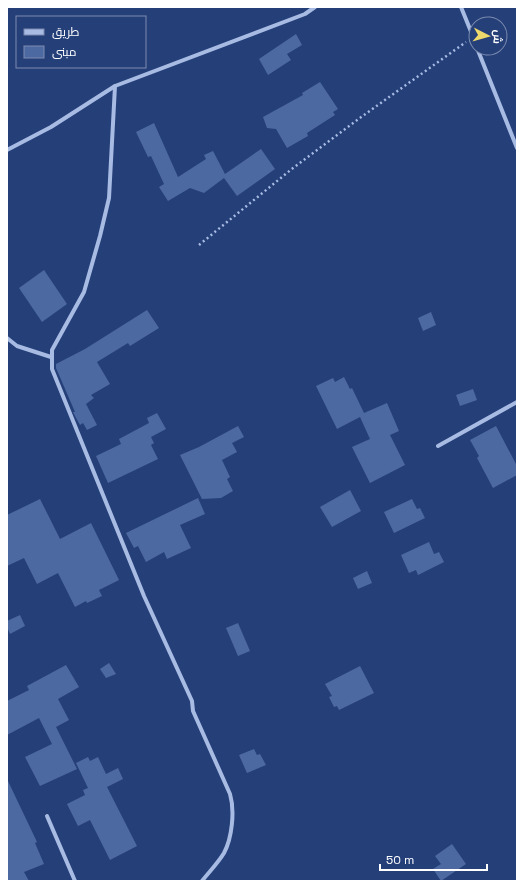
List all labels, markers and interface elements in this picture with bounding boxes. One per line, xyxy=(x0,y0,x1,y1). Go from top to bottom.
legend xyxy=(16,16,146,68)
north arrow xyxy=(468,16,508,56)
text: طريق xyxy=(52,24,80,40)
text: ش xyxy=(490,29,506,45)
text: مبنى xyxy=(52,44,77,60)
scale bar xyxy=(380,846,487,872)
text: 50 m xyxy=(386,852,414,868)

